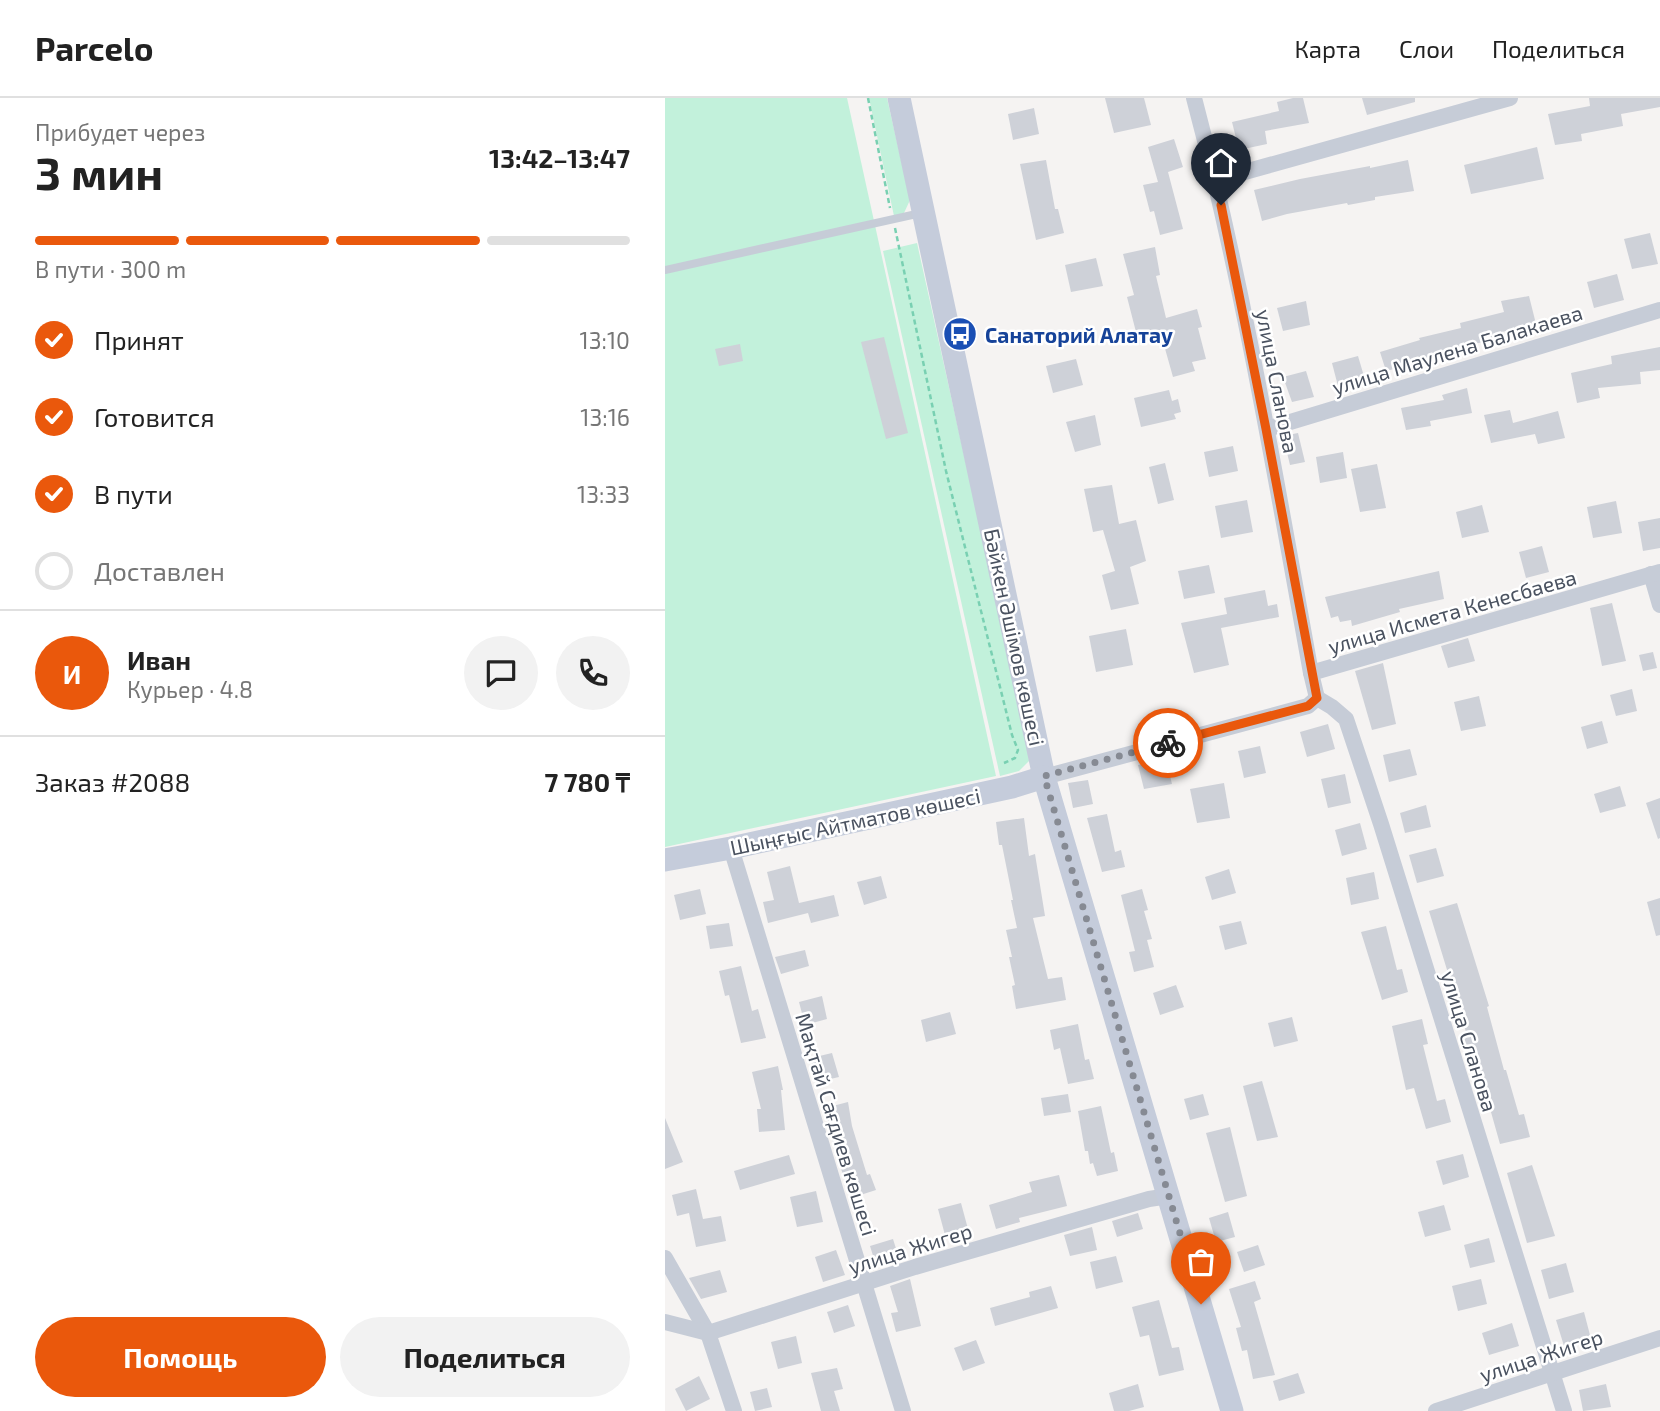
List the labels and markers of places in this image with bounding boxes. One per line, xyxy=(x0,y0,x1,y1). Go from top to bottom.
pin xyxy=(1191,133,1251,205)
bus stop icon: Санаторий Алатау xyxy=(941,315,979,353)
place label: Санаторий Алатау xyxy=(985,322,1173,347)
pin xyxy=(1171,1232,1231,1304)

